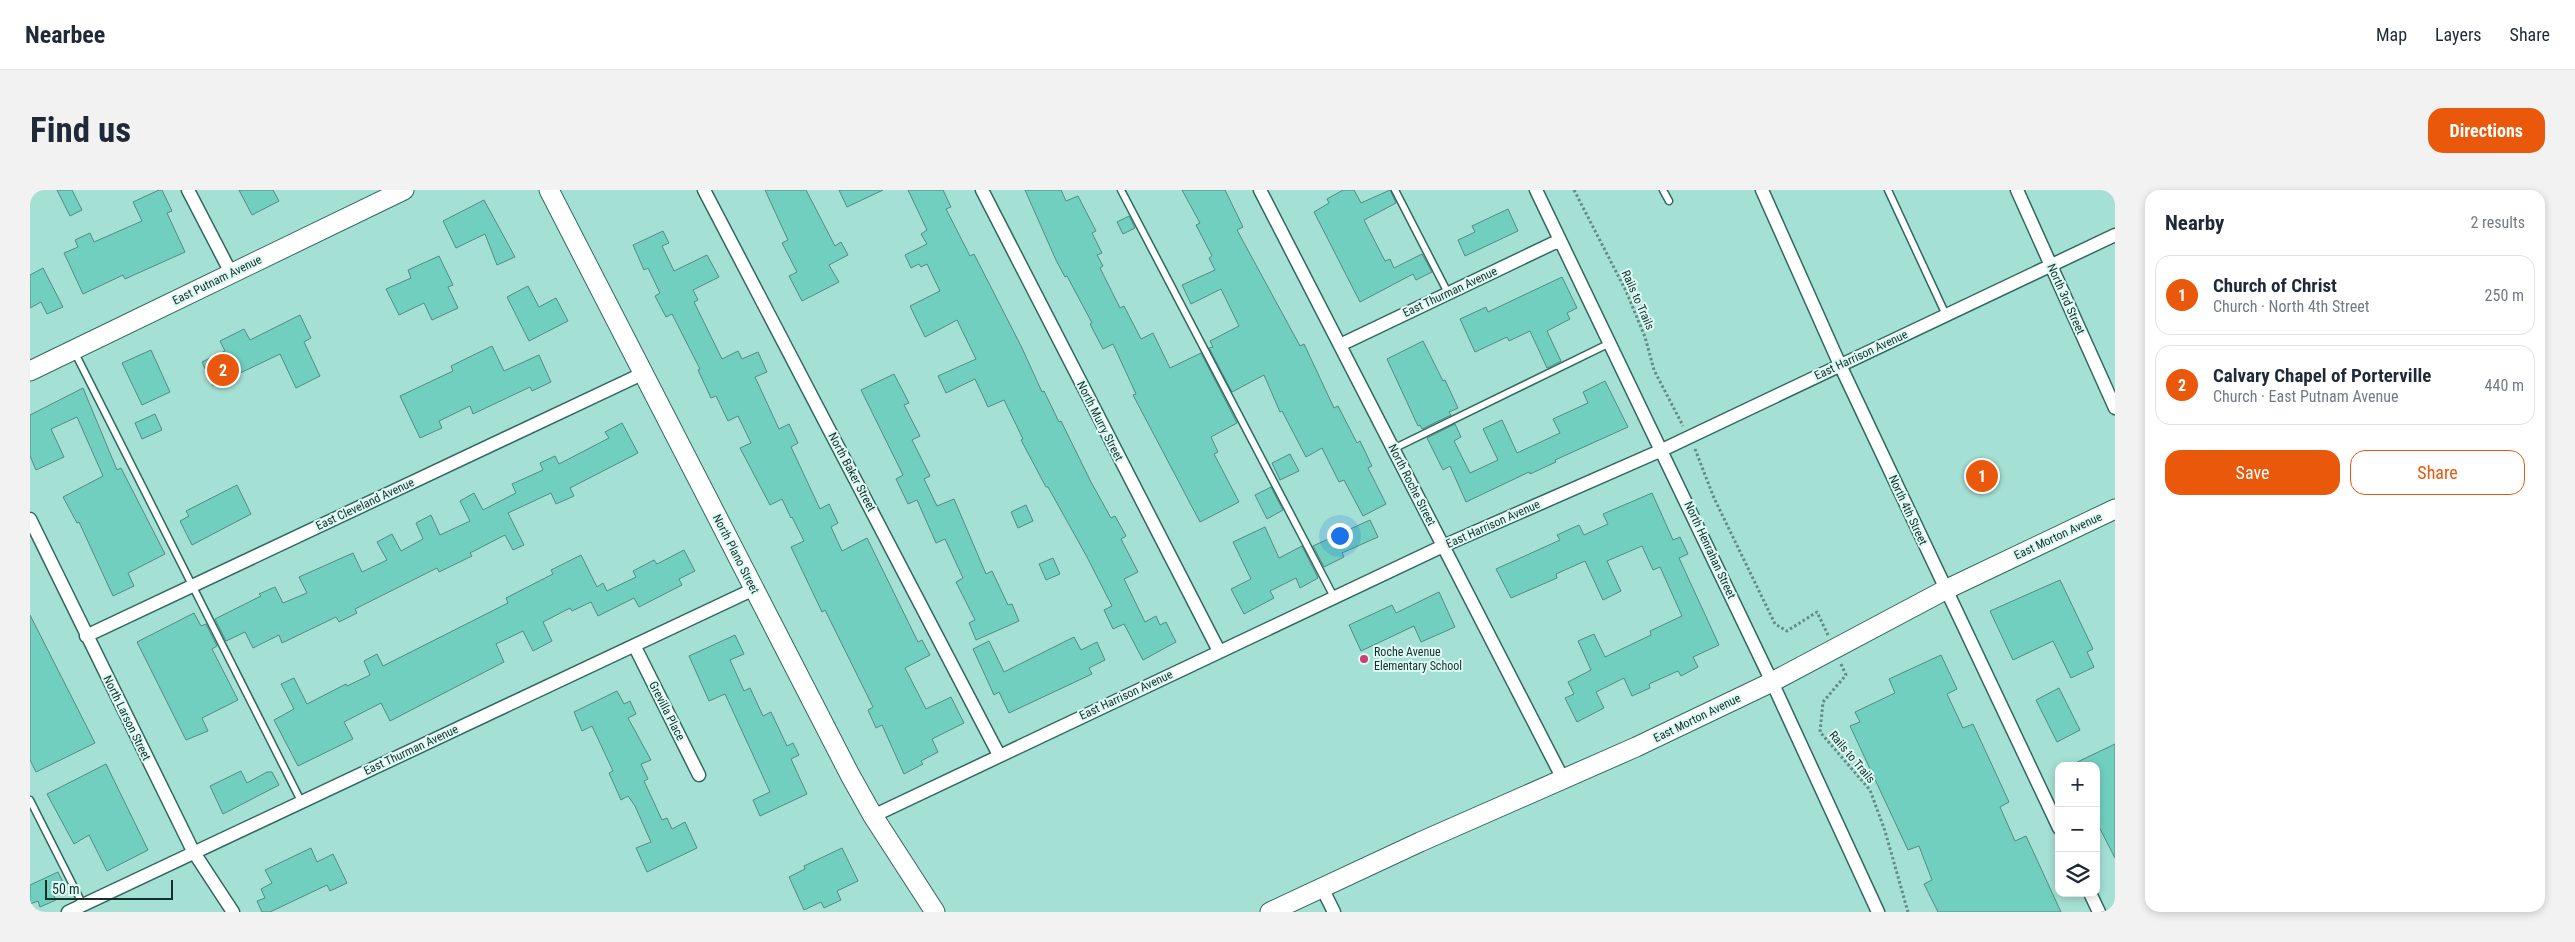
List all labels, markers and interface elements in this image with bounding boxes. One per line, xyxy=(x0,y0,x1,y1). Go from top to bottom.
text: Nearbee xyxy=(25,21,105,49)
text: Map xyxy=(2376,24,2407,45)
text: Layers xyxy=(2435,24,2482,45)
text: Share xyxy=(2510,24,2550,45)
button: Directions xyxy=(2428,108,2545,153)
text: Find us xyxy=(30,110,131,151)
text: Nearby xyxy=(2165,211,2224,235)
text: 2 results xyxy=(2470,213,2525,232)
street label: East Putnam Avenue xyxy=(170,252,264,308)
street label: North 3rd Street xyxy=(2044,262,2088,337)
street label: East Thurman Avenue xyxy=(1401,264,1500,320)
street label: Rails to Trails xyxy=(1619,268,1657,332)
text: Church of Christ xyxy=(2213,274,2337,297)
text: 1 xyxy=(2178,286,2186,305)
text: 250 m xyxy=(2485,286,2524,305)
text: Church · North 4th Street xyxy=(2213,297,2369,316)
street label: East Harrison Avenue xyxy=(1812,327,1910,383)
pin: 2 xyxy=(207,351,239,389)
text: Calvary Chapel of Porterville xyxy=(2213,364,2431,387)
text: 2 xyxy=(2178,376,2186,395)
text: 440 m xyxy=(2485,376,2524,395)
street label: North Murry Street xyxy=(1074,379,1126,464)
text: Church · East Putnam Avenue xyxy=(2213,387,2398,406)
street label: North Baker Street xyxy=(825,430,879,514)
street label: North Roche Street xyxy=(1385,442,1439,529)
button: Save xyxy=(2165,450,2340,495)
button: Share xyxy=(2350,450,2525,495)
pin: 1 xyxy=(1966,457,1998,495)
street label: North 4th Street xyxy=(1886,473,1931,548)
street label: East Cleveland Avenue xyxy=(314,475,417,533)
street label: East Harrison Avenue xyxy=(1444,497,1542,551)
street label: North Henrahan Street xyxy=(1681,499,1739,601)
street label: East Morton Avenue xyxy=(2012,509,2104,562)
street label: North Plano Street xyxy=(710,512,762,596)
your location xyxy=(1327,523,1353,549)
place label: Roche Avenue Elementary School xyxy=(1374,645,1462,673)
marker: Roche Avenue Elementary School xyxy=(1358,653,1370,665)
street label: East Harrison Avenue xyxy=(1077,667,1175,723)
street label: North Larson Street xyxy=(100,673,154,763)
street label: Grevilla Place xyxy=(646,679,688,743)
street label: East Morton Avenue xyxy=(1651,691,1743,745)
street label: East Thurman Avenue xyxy=(362,722,461,778)
street label: Rails to Trails xyxy=(1826,728,1878,786)
map controls xyxy=(2055,762,2100,897)
button: + xyxy=(2055,762,2100,807)
button: − xyxy=(2055,807,2100,852)
button: layers xyxy=(2055,852,2100,897)
scale bar xyxy=(45,877,172,900)
text: 50 m xyxy=(52,881,80,897)

